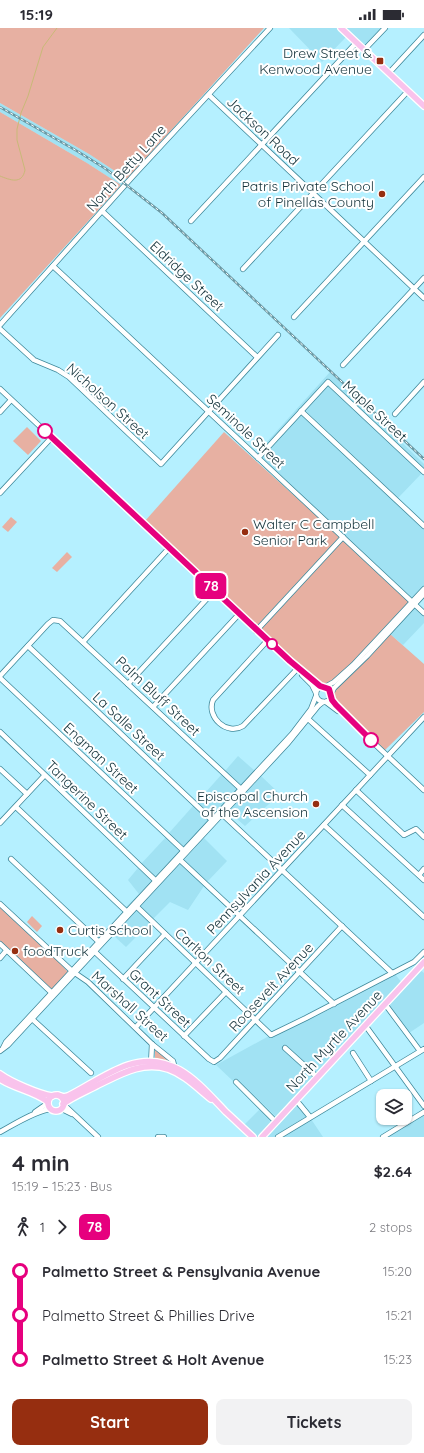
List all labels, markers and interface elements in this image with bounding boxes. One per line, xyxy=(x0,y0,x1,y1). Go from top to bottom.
text: 15:19 xyxy=(20,5,53,24)
place label: Drew Street & Kenwood Avenue xyxy=(259,44,372,78)
marker: Drew Street & Kenwood Avenue xyxy=(375,56,385,66)
street label: Jackson Road xyxy=(223,93,303,169)
street label: North Betty Lane xyxy=(82,121,170,215)
place label: Patris Private School of Pinellas County xyxy=(242,177,374,211)
marker: Patris Private School of Pinellas County xyxy=(377,189,387,199)
street label: Eldridge Street xyxy=(146,237,228,315)
street label: Nicholson Street xyxy=(63,359,153,443)
street label: Maple Street xyxy=(339,377,411,446)
street label: Seminole Street xyxy=(203,390,289,472)
unlabelled marker xyxy=(37,423,53,439)
place label: Walter C Campbell Senior Park xyxy=(253,515,375,549)
marker: Walter C Campbell Senior Park xyxy=(240,527,250,537)
line badge: 78 xyxy=(193,573,229,599)
text: 78 xyxy=(203,577,219,595)
unlabelled marker xyxy=(266,638,278,650)
street label: Palm Bluff Street xyxy=(112,652,204,740)
street label: La Salle Street xyxy=(89,688,169,764)
street label: Engman Street xyxy=(60,719,143,798)
unlabelled marker xyxy=(363,732,379,748)
street label: Tangerine Street xyxy=(42,757,132,844)
place label: Episcopal Church of the Ascension xyxy=(197,787,308,821)
marker: Episcopal Church of the Ascension xyxy=(311,799,321,809)
street label: Pennsylvania Avenue xyxy=(203,826,309,938)
place label: Curtis School xyxy=(68,921,152,939)
street label: Carlton Street xyxy=(171,924,249,998)
marker: Curtis School xyxy=(55,925,65,935)
street label: Roosevelt Avenue xyxy=(225,939,317,1035)
place label: foodTruck xyxy=(23,942,89,960)
marker: foodTruck xyxy=(10,946,20,956)
street label: Grant Street xyxy=(125,965,195,1031)
street label: Marshall Street xyxy=(88,967,172,1045)
street label: North Myrtle Avenue xyxy=(282,986,386,1096)
map controls xyxy=(376,1089,412,1125)
button: layers xyxy=(376,1089,412,1125)
text: 4 min xyxy=(12,1149,70,1177)
text: $2.64 xyxy=(374,1162,412,1181)
text: 15:19 – 15:23 · Bus xyxy=(12,1178,112,1194)
icon: walk xyxy=(12,1216,34,1238)
icon: forward xyxy=(51,1216,73,1238)
text: 78 xyxy=(87,1218,102,1236)
text: 1 xyxy=(40,1219,45,1235)
text: 2 stops xyxy=(369,1219,412,1235)
text: Palmetto Street & Pensylvania Avenue xyxy=(42,1262,320,1281)
text: 15:20 xyxy=(383,1263,412,1279)
text: Palmetto Street & Phillies Drive xyxy=(42,1306,255,1325)
text: 15:21 xyxy=(386,1307,412,1323)
text: Palmetto Street & Holt Avenue xyxy=(42,1350,264,1369)
text: 15:23 xyxy=(384,1351,412,1367)
button: Start xyxy=(12,1399,208,1445)
button: Tickets xyxy=(216,1399,412,1445)

